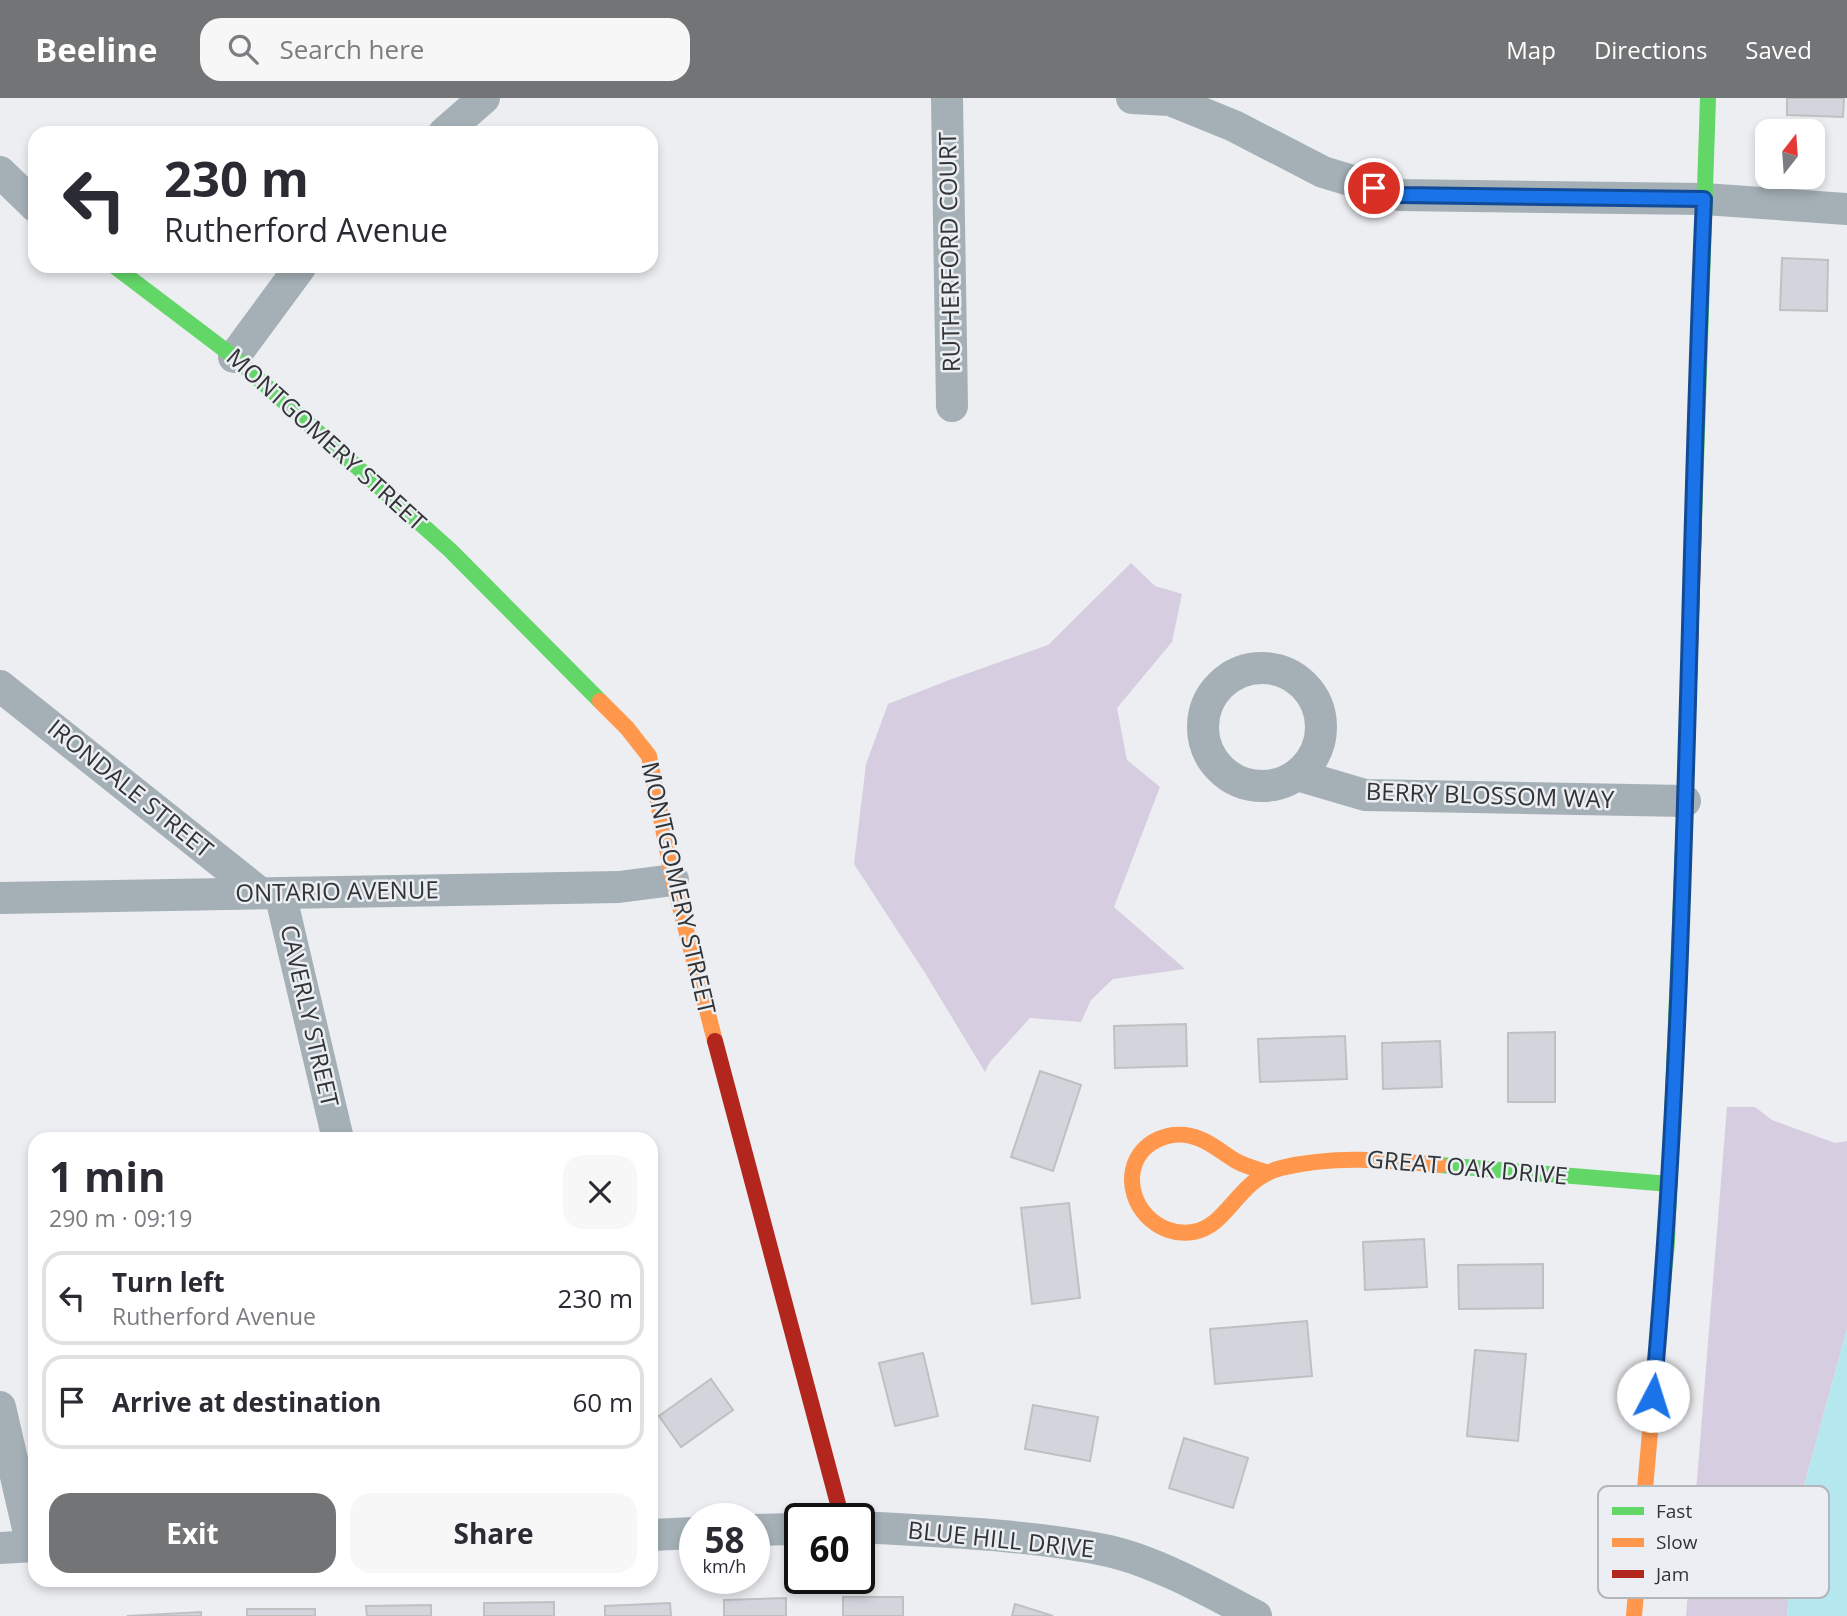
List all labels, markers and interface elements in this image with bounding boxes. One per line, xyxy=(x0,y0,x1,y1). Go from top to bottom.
search box xyxy=(200,18,690,81)
text: Beeline xyxy=(35,27,158,72)
icon: search xyxy=(224,30,262,68)
text: Search here xyxy=(280,31,424,67)
text: Map xyxy=(1506,33,1556,66)
text: Directions xyxy=(1594,33,1707,66)
text: Saved xyxy=(1745,33,1812,66)
north arrow xyxy=(1755,119,1825,189)
map controls xyxy=(1755,119,1825,189)
street label: RUTHERFORD COURT xyxy=(930,132,967,372)
text: 230 m xyxy=(164,145,309,211)
icon: left xyxy=(49,154,140,245)
pin xyxy=(1344,158,1404,218)
icon: arrive xyxy=(1355,169,1393,207)
text: Rutherford Avenue xyxy=(164,208,448,251)
street label: MONTGOMERY STREET xyxy=(220,340,434,538)
street label: IRONDALE STREET xyxy=(41,711,221,865)
street label: MONTGOMERY STREET xyxy=(634,758,725,1017)
street label: BERRY BLOSSOM WAY xyxy=(1365,774,1615,815)
street label: ONTARIO AVENUE xyxy=(235,872,439,909)
street label: CAVERLY STREET xyxy=(273,921,347,1110)
street label: GREAT OAK DRIVE xyxy=(1365,1141,1569,1192)
text: 1 min xyxy=(49,1147,166,1204)
button: close xyxy=(563,1155,637,1229)
text: 290 m · 09:19 xyxy=(49,1202,192,1234)
text: Turn left xyxy=(112,1264,224,1300)
icon: left xyxy=(53,1279,91,1317)
text: 230 m xyxy=(558,1280,633,1316)
text: Rutherford Avenue xyxy=(112,1300,316,1332)
position arrow xyxy=(1616,1359,1690,1433)
icon: arrive xyxy=(53,1383,91,1421)
text: Arrive at destination xyxy=(112,1384,381,1420)
text: 60 m xyxy=(572,1384,633,1420)
legend xyxy=(1598,1486,1829,1598)
button: Exit xyxy=(49,1493,336,1573)
button: Share xyxy=(350,1493,637,1573)
text: Fast xyxy=(1656,1498,1692,1524)
speed limit sign: 60 xyxy=(784,1503,875,1594)
street label: BLUE HILL DRIVE xyxy=(906,1512,1096,1565)
text: 58 xyxy=(704,1516,745,1563)
text: Slow xyxy=(1656,1529,1698,1555)
text: km/h xyxy=(703,1554,746,1578)
text: Jam xyxy=(1654,1561,1689,1587)

